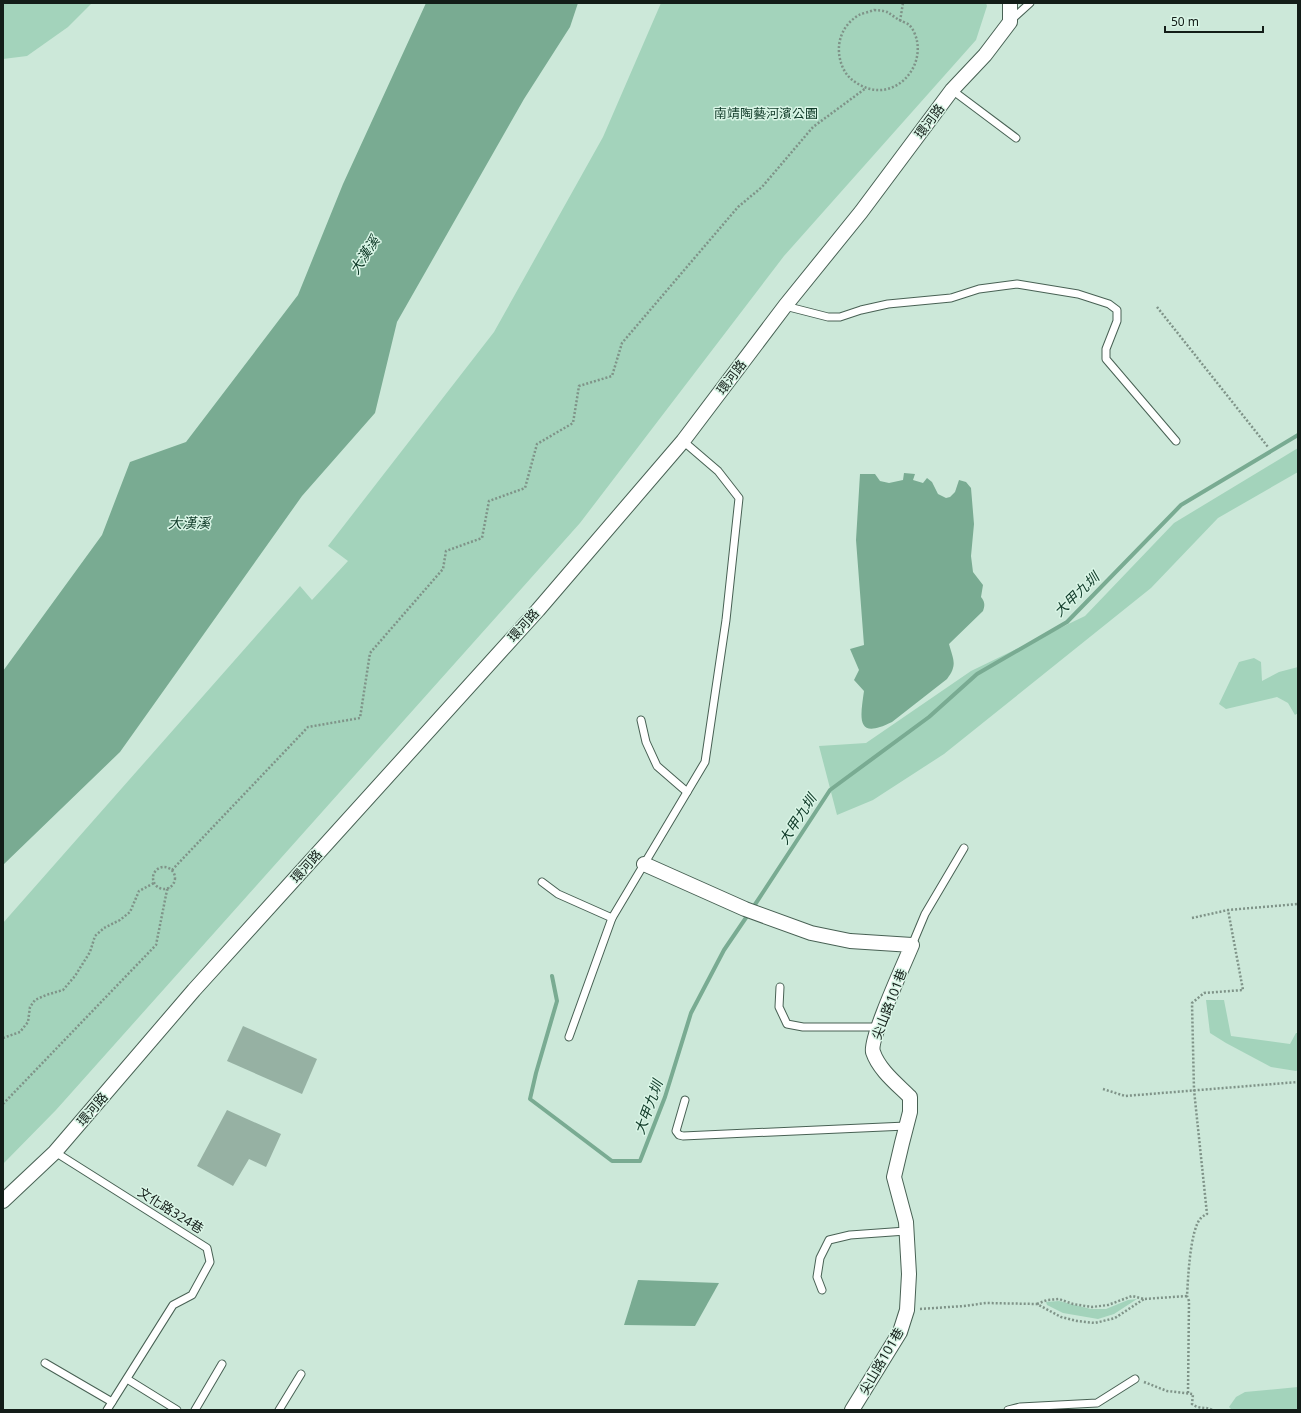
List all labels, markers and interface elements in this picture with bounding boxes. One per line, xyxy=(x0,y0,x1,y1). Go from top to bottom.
scale bar xyxy=(1165,8,1263,34)
text: 50 m xyxy=(1171,13,1199,30)
street label: 環河路 xyxy=(910,100,948,142)
park label: 南靖陶藝河濱公園 xyxy=(714,104,818,122)
water label: 大漢溪 xyxy=(345,231,384,278)
street label: 環河路 xyxy=(712,356,750,398)
water label: 大漢溪 xyxy=(168,513,212,532)
water label: 大甲九圳 xyxy=(1049,566,1104,620)
street label: 環河路 xyxy=(503,604,543,646)
water label: 大甲九圳 xyxy=(774,789,821,848)
street label: 環河路 xyxy=(286,845,326,887)
street label: 尖山路101巷 xyxy=(867,966,911,1042)
water label: 大甲九圳 xyxy=(629,1076,667,1137)
street label: 環河路 xyxy=(72,1088,112,1130)
street label: 文化路324巷 xyxy=(135,1183,207,1237)
street label: 尖山路101巷 xyxy=(855,1324,907,1398)

